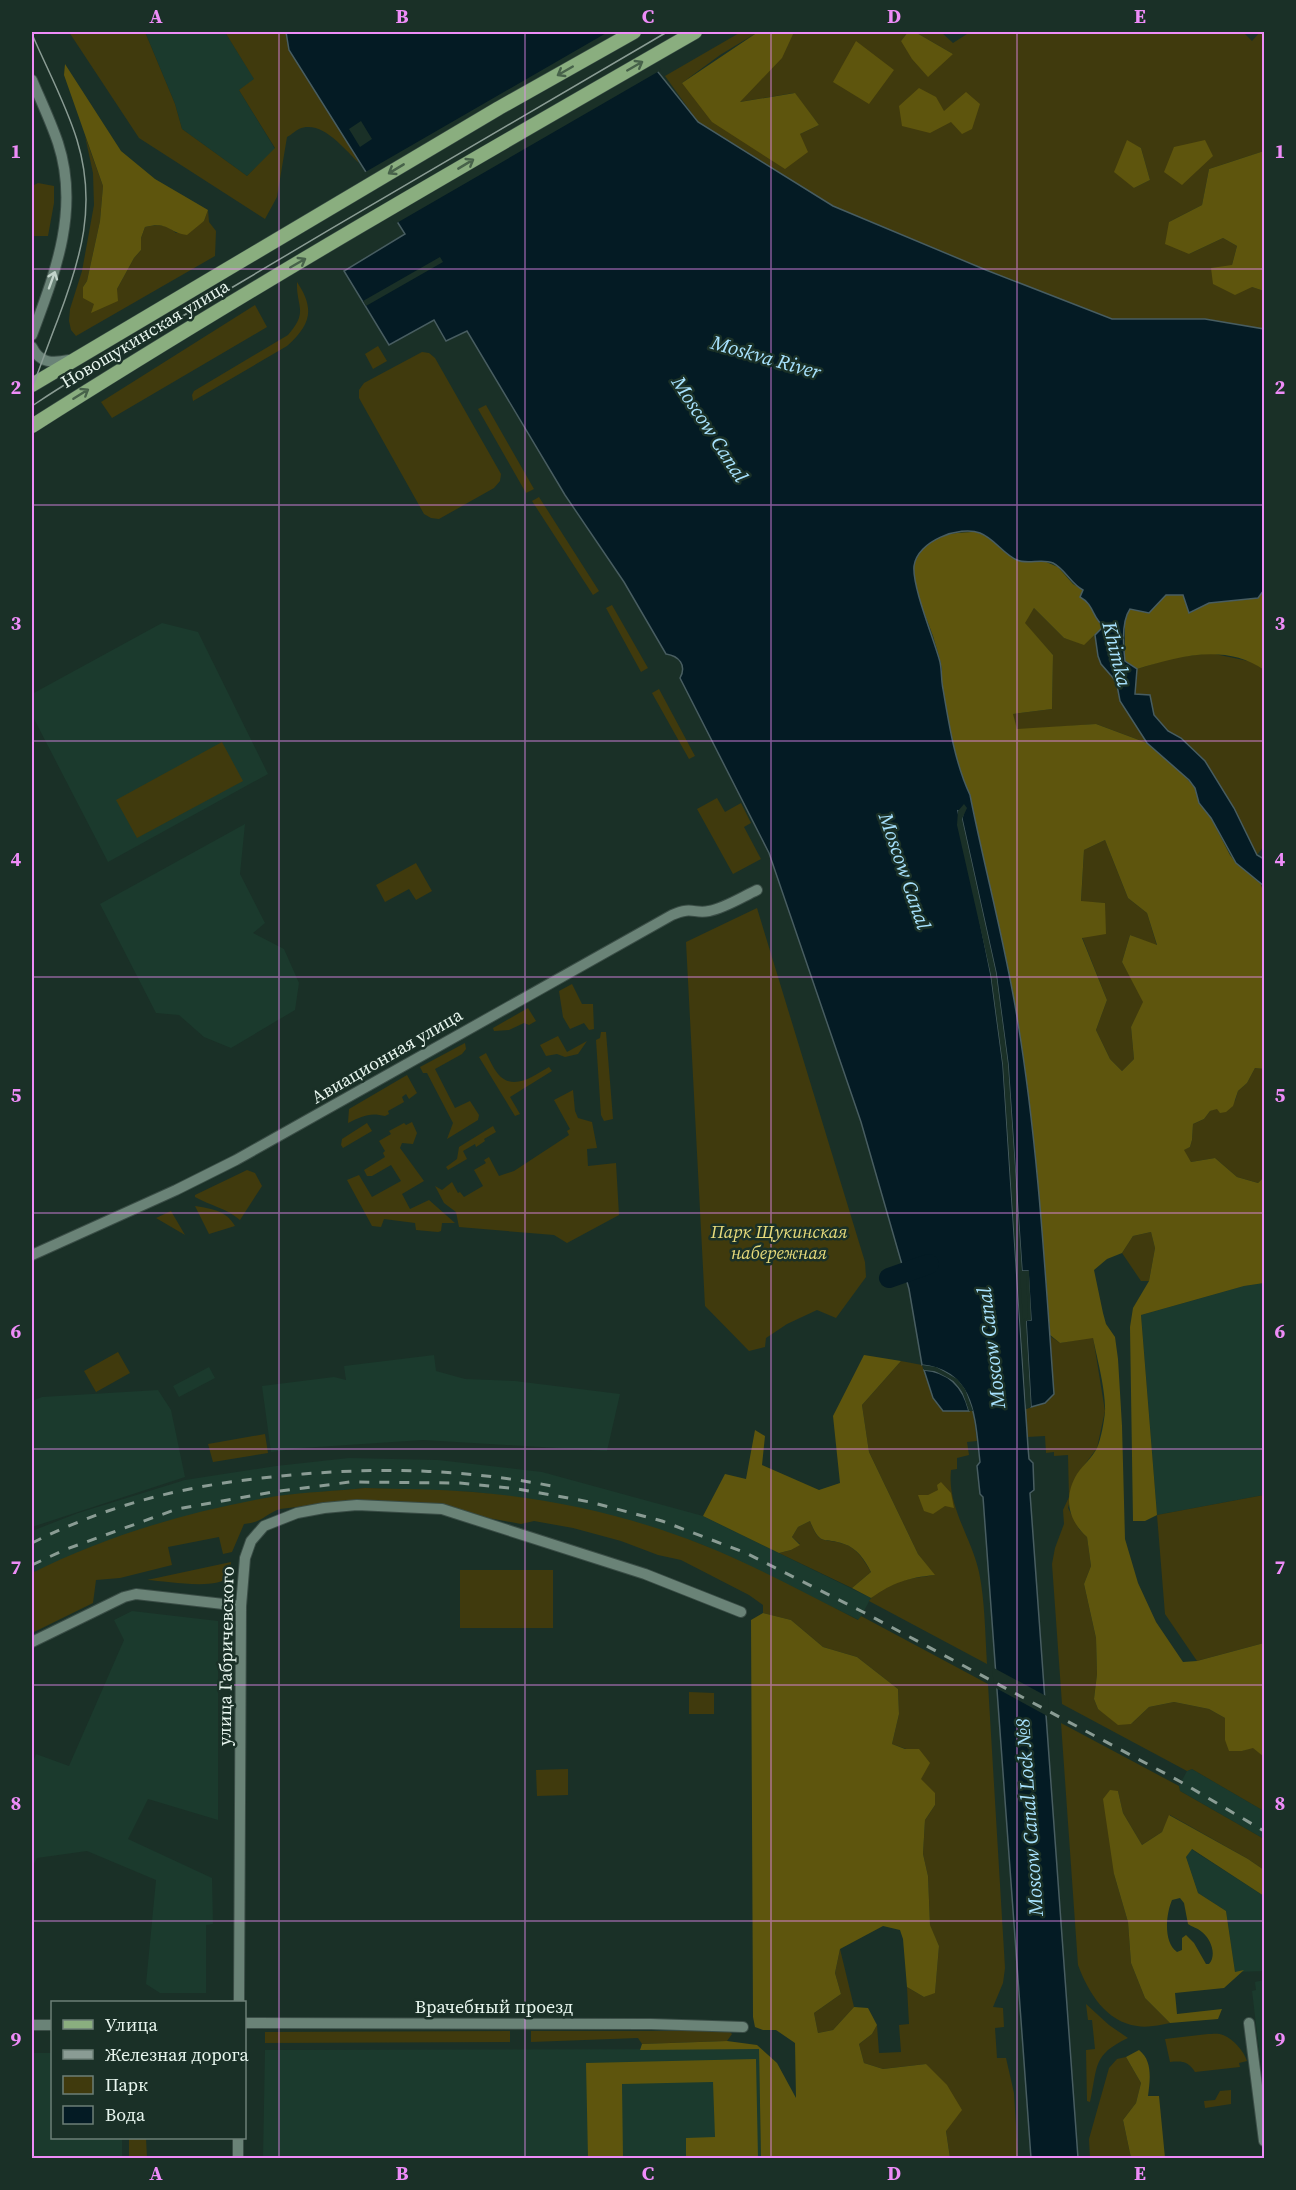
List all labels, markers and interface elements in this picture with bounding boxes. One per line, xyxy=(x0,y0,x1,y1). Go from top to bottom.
text: A xyxy=(149,2,163,30)
text: B xyxy=(395,2,409,30)
text: C xyxy=(642,2,654,30)
text: D xyxy=(887,2,901,30)
text: E xyxy=(1134,2,1146,30)
one-way arrow xyxy=(626,60,643,72)
one-way arrow xyxy=(556,66,574,77)
text: 1 xyxy=(11,137,21,165)
text: 1 xyxy=(1275,137,1285,165)
one-way arrow xyxy=(457,158,474,170)
one-way arrow xyxy=(388,163,405,175)
one-way arrow xyxy=(289,257,306,269)
one-way arrow xyxy=(48,271,59,290)
street label: Новощукинская улица xyxy=(56,273,234,394)
water label: Moskva River xyxy=(707,328,825,386)
water label: Moscow Canal xyxy=(665,370,755,488)
text: 2 xyxy=(11,373,22,401)
text: 2 xyxy=(1275,373,1286,401)
one-way arrow xyxy=(72,388,89,400)
text: 3 xyxy=(11,609,22,637)
text: 3 xyxy=(1275,609,1286,637)
water label: Khimka xyxy=(1095,617,1139,690)
water label: Moscow Canal xyxy=(872,808,938,933)
text: 4 xyxy=(11,845,22,873)
text: 4 xyxy=(1275,845,1286,873)
street label: Авиационная улица xyxy=(307,1002,468,1109)
text: 5 xyxy=(11,1081,22,1109)
text: 5 xyxy=(1275,1081,1286,1109)
park label: Парк Щукинская набережная xyxy=(710,1219,847,1265)
water label: Moscow Canal xyxy=(970,1286,1012,1411)
text: 6 xyxy=(11,1317,22,1345)
text: 6 xyxy=(1275,1317,1286,1345)
text: 7 xyxy=(11,1553,22,1581)
text: 7 xyxy=(1275,1553,1286,1581)
street label: улица Габричевского xyxy=(211,1566,240,1746)
water label: Moscow Canal Lock №8 xyxy=(1008,1717,1050,1918)
text: 8 xyxy=(11,1789,21,1817)
text: 8 xyxy=(1275,1789,1285,1817)
street label: Врачебный проезд xyxy=(415,1994,573,2019)
legend xyxy=(51,2001,246,2139)
text: Улица xyxy=(105,2012,158,2037)
text: 9 xyxy=(11,2025,22,2053)
text: 9 xyxy=(1275,2025,1286,2053)
text: Железная дорога xyxy=(105,2042,250,2067)
text: Парк xyxy=(105,2072,148,2097)
text: Вода xyxy=(105,2102,146,2127)
text: A xyxy=(149,2159,163,2187)
text: B xyxy=(395,2159,409,2187)
text: C xyxy=(642,2159,654,2187)
text: D xyxy=(887,2159,901,2187)
text: E xyxy=(1134,2159,1146,2187)

